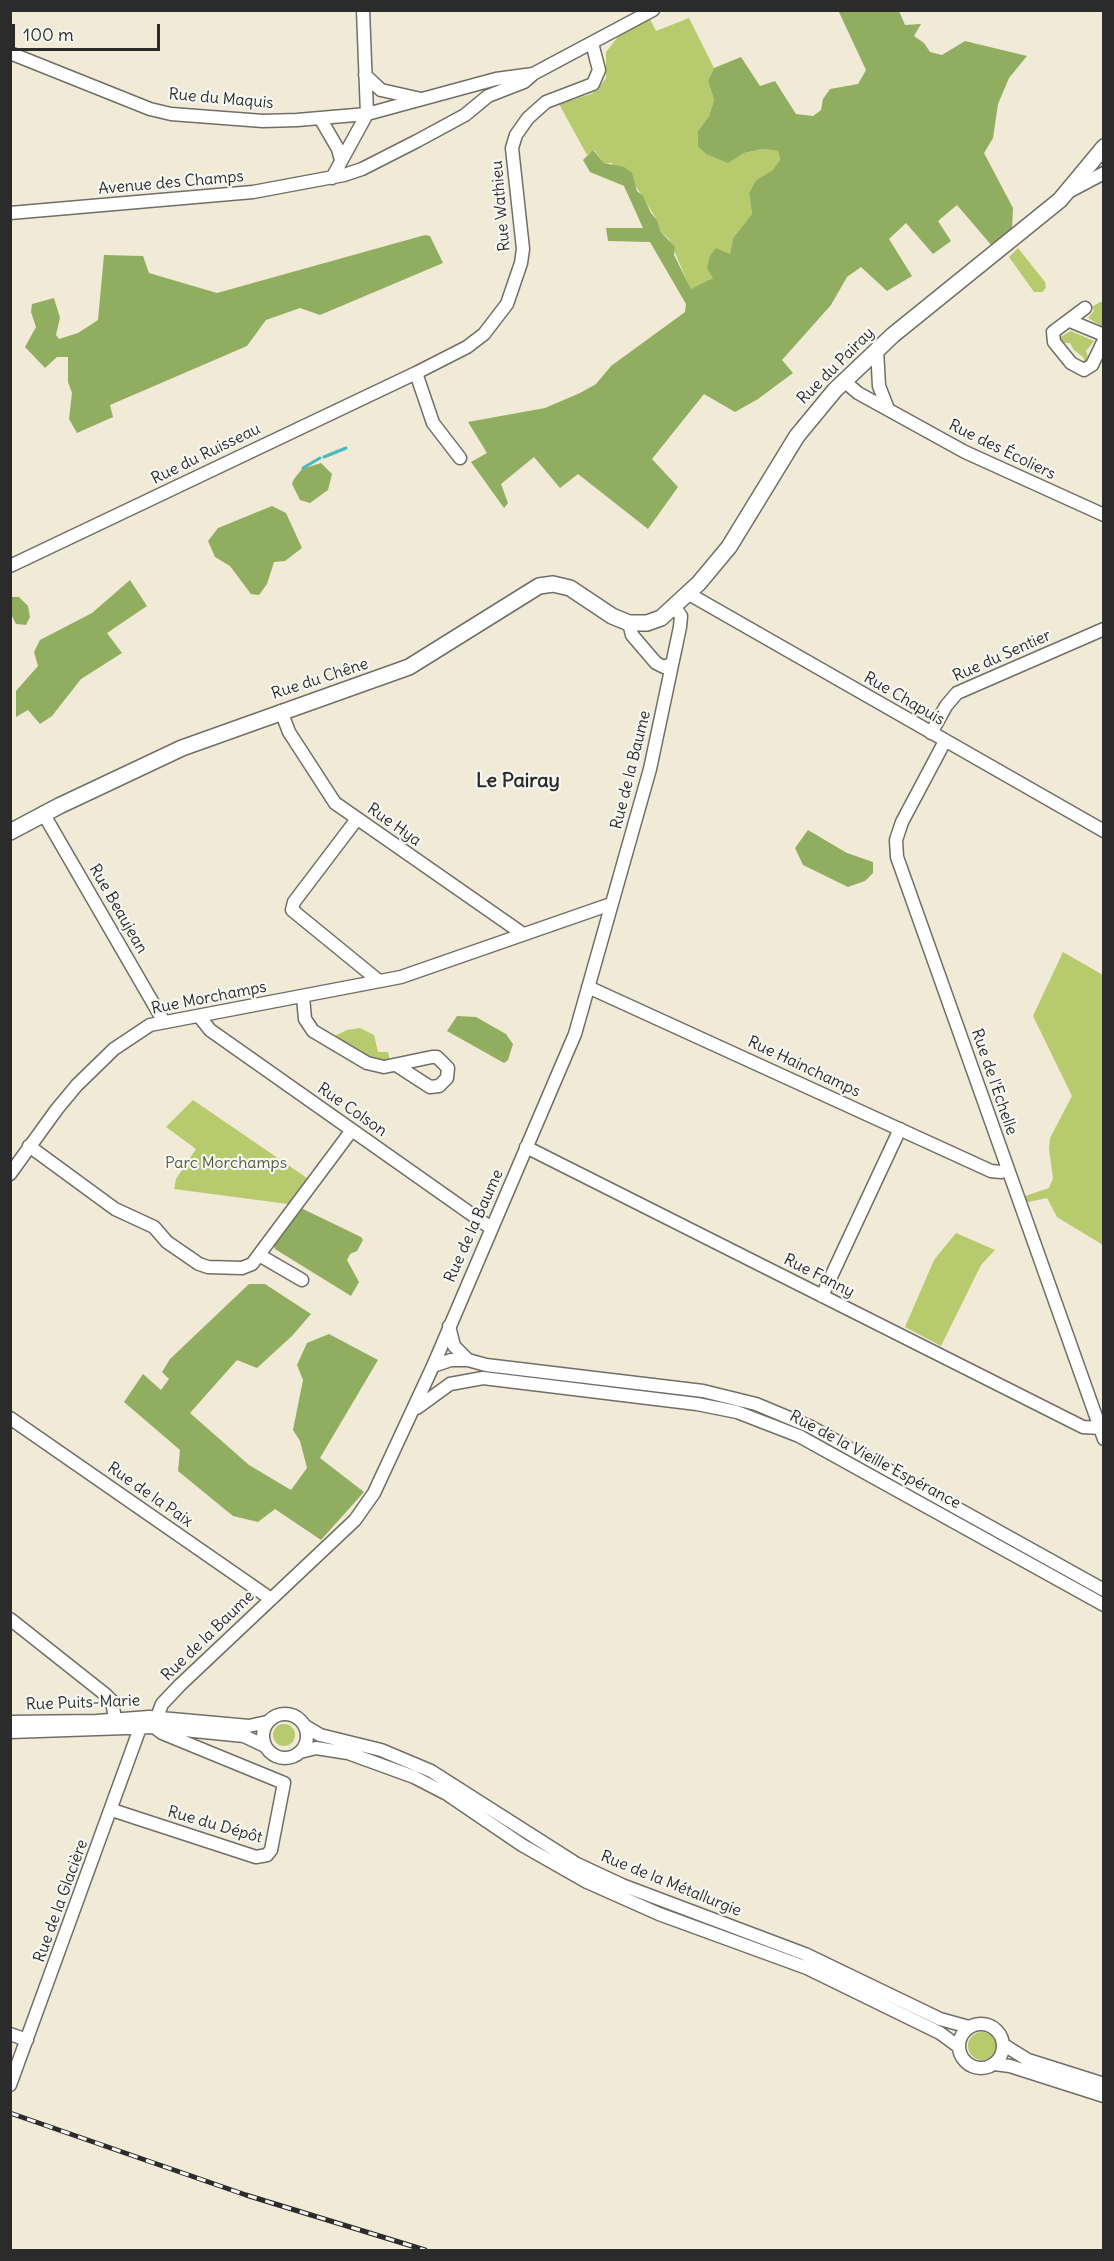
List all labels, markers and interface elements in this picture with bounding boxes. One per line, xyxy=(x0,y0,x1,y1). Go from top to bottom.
scale bar xyxy=(15,12,164,50)
text: 100 m xyxy=(23,23,74,46)
street label: Rue du Maquis xyxy=(168,85,274,113)
street label: Rue Wathieu xyxy=(487,160,515,252)
street label: Avenue des Champs xyxy=(98,167,244,199)
street label: Rue du Pairay xyxy=(794,324,878,408)
street label: Rue des Écoliers xyxy=(945,416,1059,484)
street label: Rue du Ruisseau xyxy=(148,419,264,489)
street label: Rue du Sentier xyxy=(950,626,1054,686)
street label: Rue du Chêne xyxy=(269,654,371,704)
street label: Rue Chapuis xyxy=(860,668,948,730)
street label: Rue de la Baume xyxy=(607,709,655,831)
district label: Le Pairay xyxy=(476,769,560,793)
street label: Rue Hya xyxy=(363,800,425,850)
street label: Rue Beaujean xyxy=(85,861,151,957)
street label: Rue Morchamps xyxy=(150,977,268,1019)
street label: Rue de l'Echelle xyxy=(967,1026,1021,1138)
street label: Rue Hainchamps xyxy=(745,1032,863,1102)
street label: Rue Colson xyxy=(314,1079,390,1141)
park label: Parc Morchamps xyxy=(165,1153,287,1173)
street label: Rue de la Baume xyxy=(441,1167,507,1285)
street label: Rue Fanny xyxy=(780,1250,858,1302)
street label: Rue de la Vieille Espérance xyxy=(786,1407,964,1513)
street label: Rue de la Paix xyxy=(104,1458,196,1532)
street label: Rue de la Baume xyxy=(158,1587,258,1685)
street label: Rue Puits-Marie xyxy=(25,1691,141,1715)
street label: Rue du Dépôt xyxy=(165,1802,265,1848)
street label: Rue de la Glacière xyxy=(30,1837,92,1965)
street label: Rue de la Métallurgie xyxy=(598,1847,744,1921)

